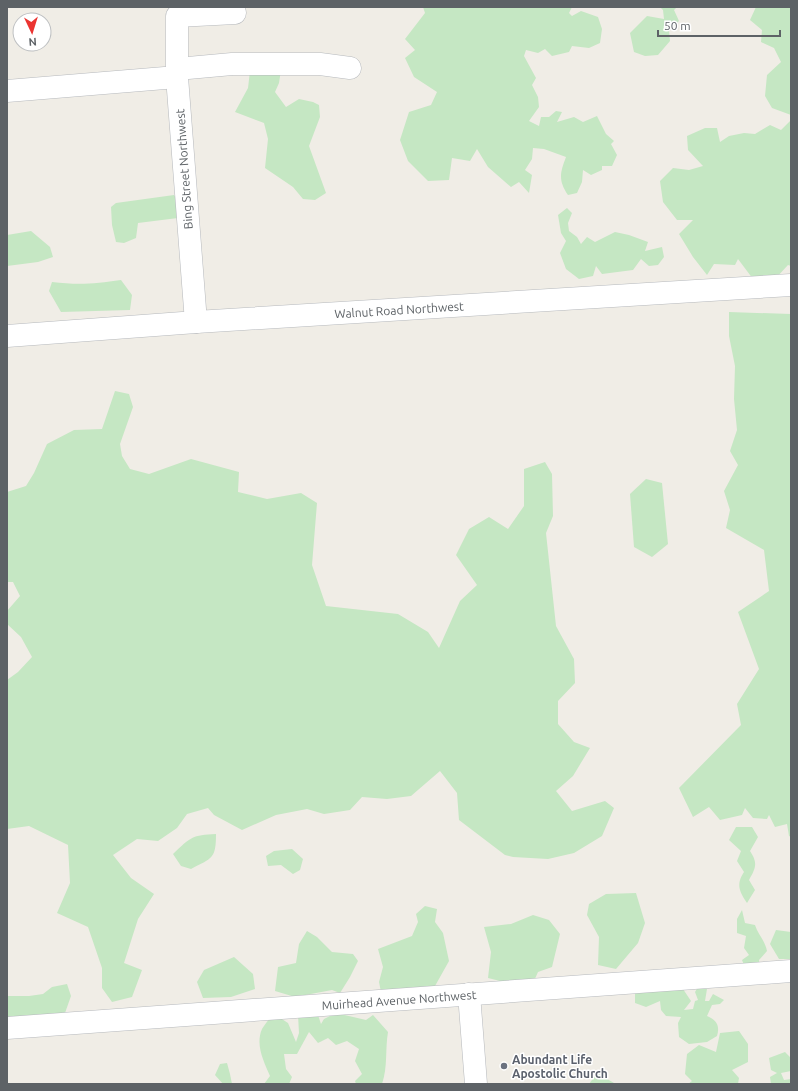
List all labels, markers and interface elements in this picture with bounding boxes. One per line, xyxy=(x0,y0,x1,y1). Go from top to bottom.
north arrow xyxy=(12,12,52,52)
scale bar xyxy=(658,12,780,38)
text: 50 m xyxy=(664,19,691,32)
text: N xyxy=(28,36,37,48)
street label: Bing Street Northwest xyxy=(173,108,195,230)
street label: Walnut Road Northwest xyxy=(334,299,464,320)
street label: Muirhead Avenue Northwest xyxy=(321,987,477,1012)
place label: Abundant Life Apostolic Church xyxy=(512,1053,608,1080)
marker: Abundant Life Apostolic Church xyxy=(499,1061,509,1071)

